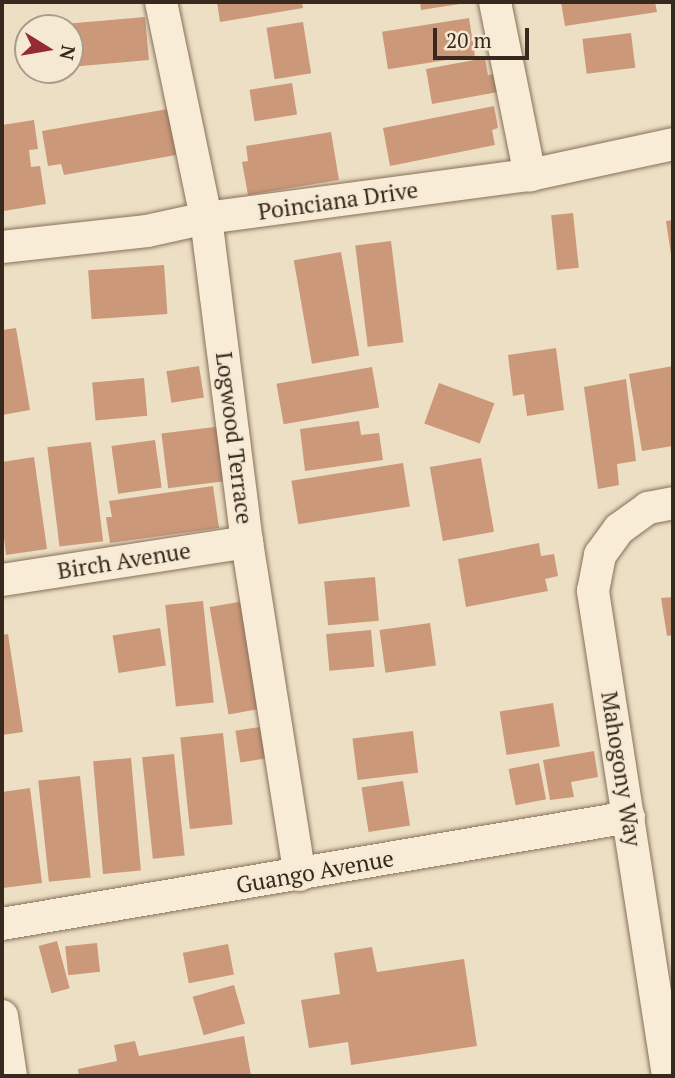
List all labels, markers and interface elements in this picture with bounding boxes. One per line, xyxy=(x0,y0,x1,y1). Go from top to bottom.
north arrow xyxy=(14,14,84,84)
scale bar xyxy=(437,14,533,58)
text: 20 m xyxy=(446,26,492,54)
text: N xyxy=(54,43,82,62)
street label: Poinciana Drive xyxy=(256,176,420,226)
street label: Logwood Terrace xyxy=(210,350,258,526)
street label: Birch Avenue xyxy=(55,537,193,585)
street label: Mahogony Way xyxy=(595,689,647,849)
street label: Guango Avenue xyxy=(234,845,396,899)

